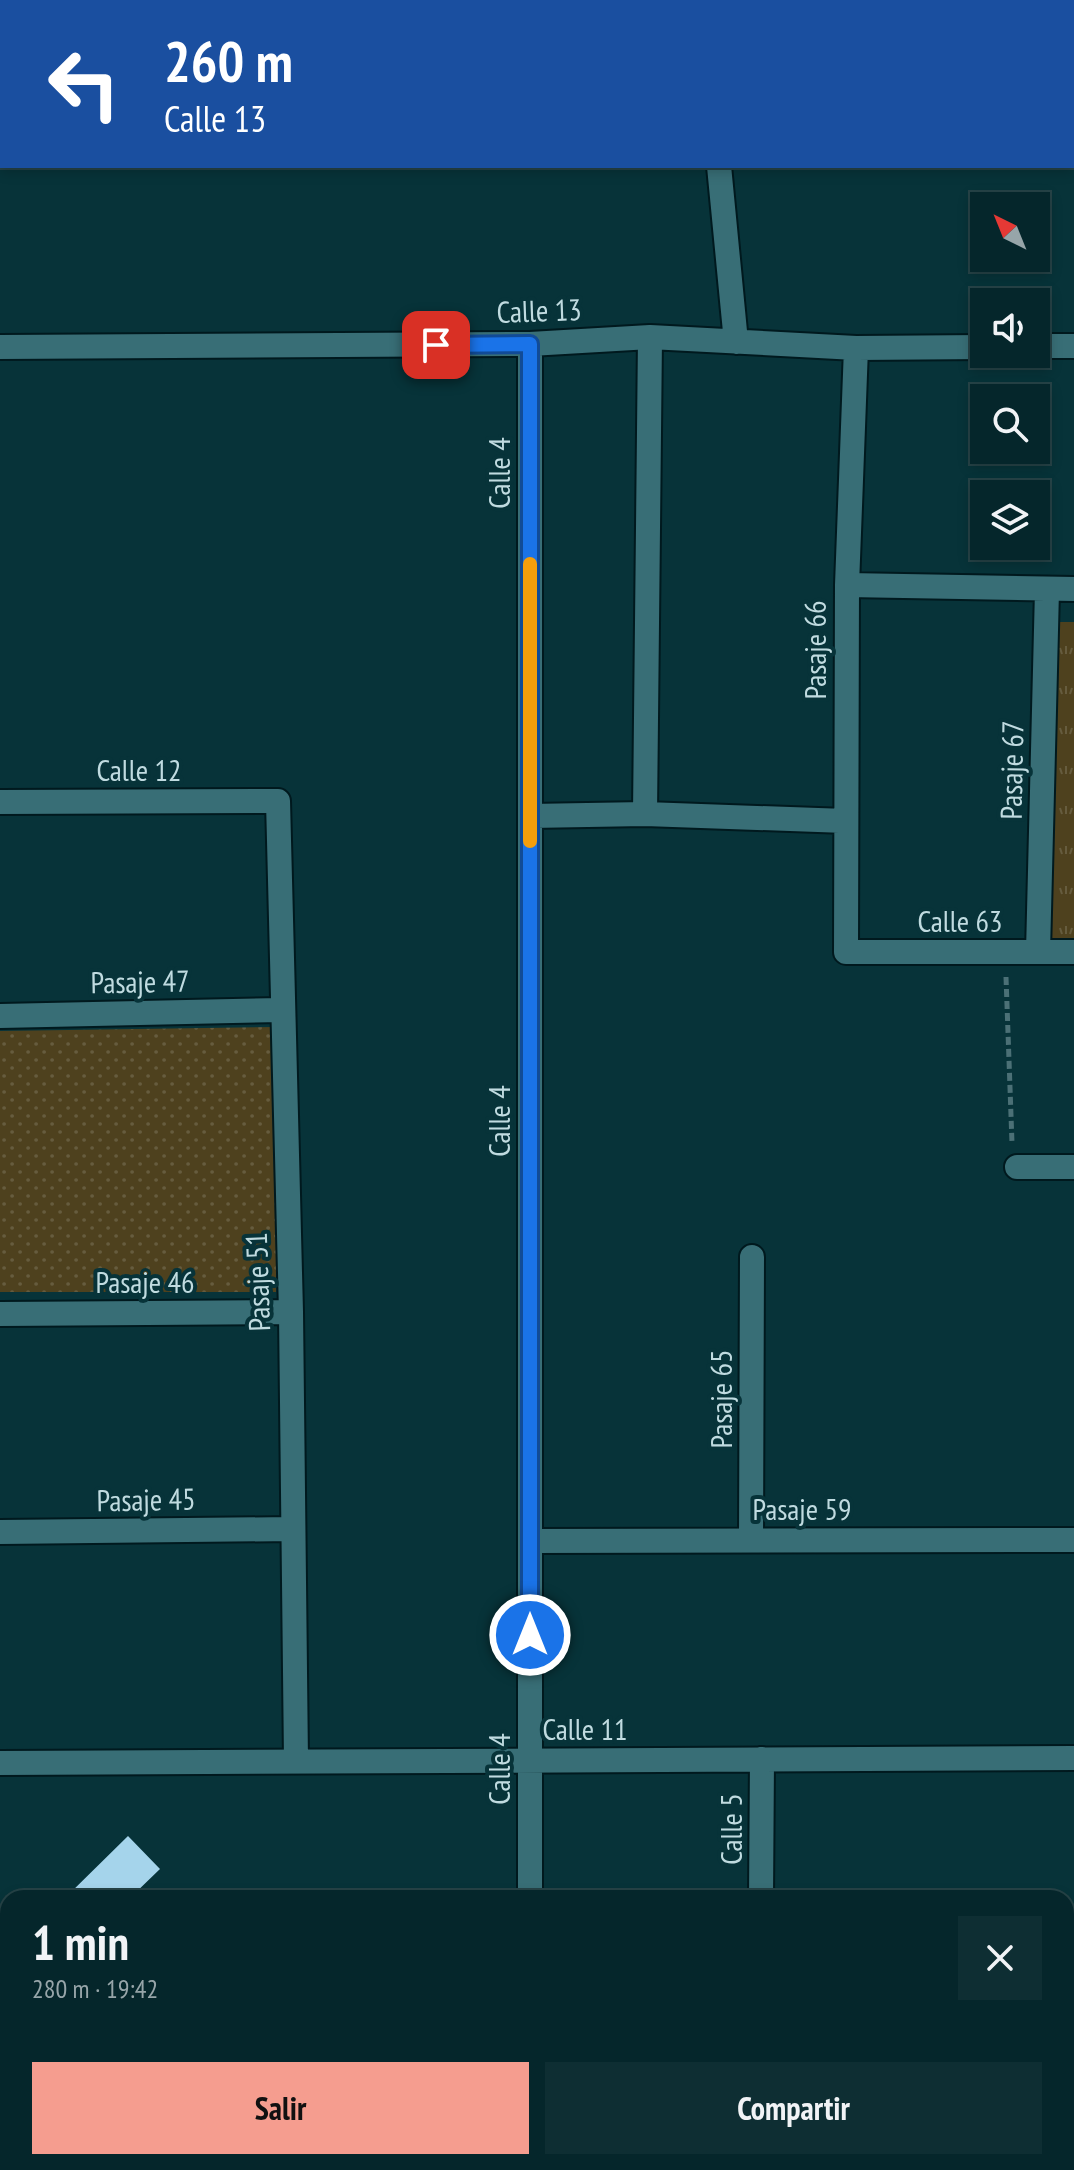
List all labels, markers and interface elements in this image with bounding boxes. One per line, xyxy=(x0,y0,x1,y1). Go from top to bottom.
text: 260 m xyxy=(164,25,293,97)
icon: left xyxy=(32,32,136,136)
text: Calle 13 xyxy=(164,95,266,142)
north arrow xyxy=(970,192,1050,272)
map controls xyxy=(970,192,1050,560)
button: sound xyxy=(970,288,1050,368)
street label: Calle 13 xyxy=(496,289,582,331)
pin xyxy=(402,311,470,379)
icon: arrive xyxy=(414,323,458,367)
button: search xyxy=(970,384,1050,464)
street label: Calle 4 xyxy=(479,437,518,509)
button: layers xyxy=(970,480,1050,560)
street label: Pasaje 66 xyxy=(795,600,834,700)
street label: Pasaje 67 xyxy=(991,720,1031,820)
street label: Calle 12 xyxy=(96,750,182,789)
street label: Calle 63 xyxy=(917,901,1003,940)
street label: Pasaje 47 xyxy=(90,961,190,1001)
street label: Calle 4 xyxy=(479,1085,518,1157)
street label: Pasaje 51 xyxy=(236,1232,278,1332)
street label: Pasaje 46 xyxy=(95,1262,195,1301)
street label: Pasaje 65 xyxy=(701,1349,740,1449)
street label: Pasaje 45 xyxy=(96,1479,196,1519)
street label: Pasaje 59 xyxy=(752,1489,852,1528)
position arrow xyxy=(488,1593,572,1677)
street label: Calle 11 xyxy=(542,1709,628,1748)
street label: Calle 4 xyxy=(479,1733,518,1805)
street label: Calle 5 xyxy=(711,1793,750,1865)
text: 1 min xyxy=(32,1911,129,1973)
button: close xyxy=(958,1916,1042,2000)
text: 280 m · 19:42 xyxy=(32,1972,158,2005)
button: Salir xyxy=(32,2062,529,2154)
button: Compartir xyxy=(545,2062,1042,2154)

